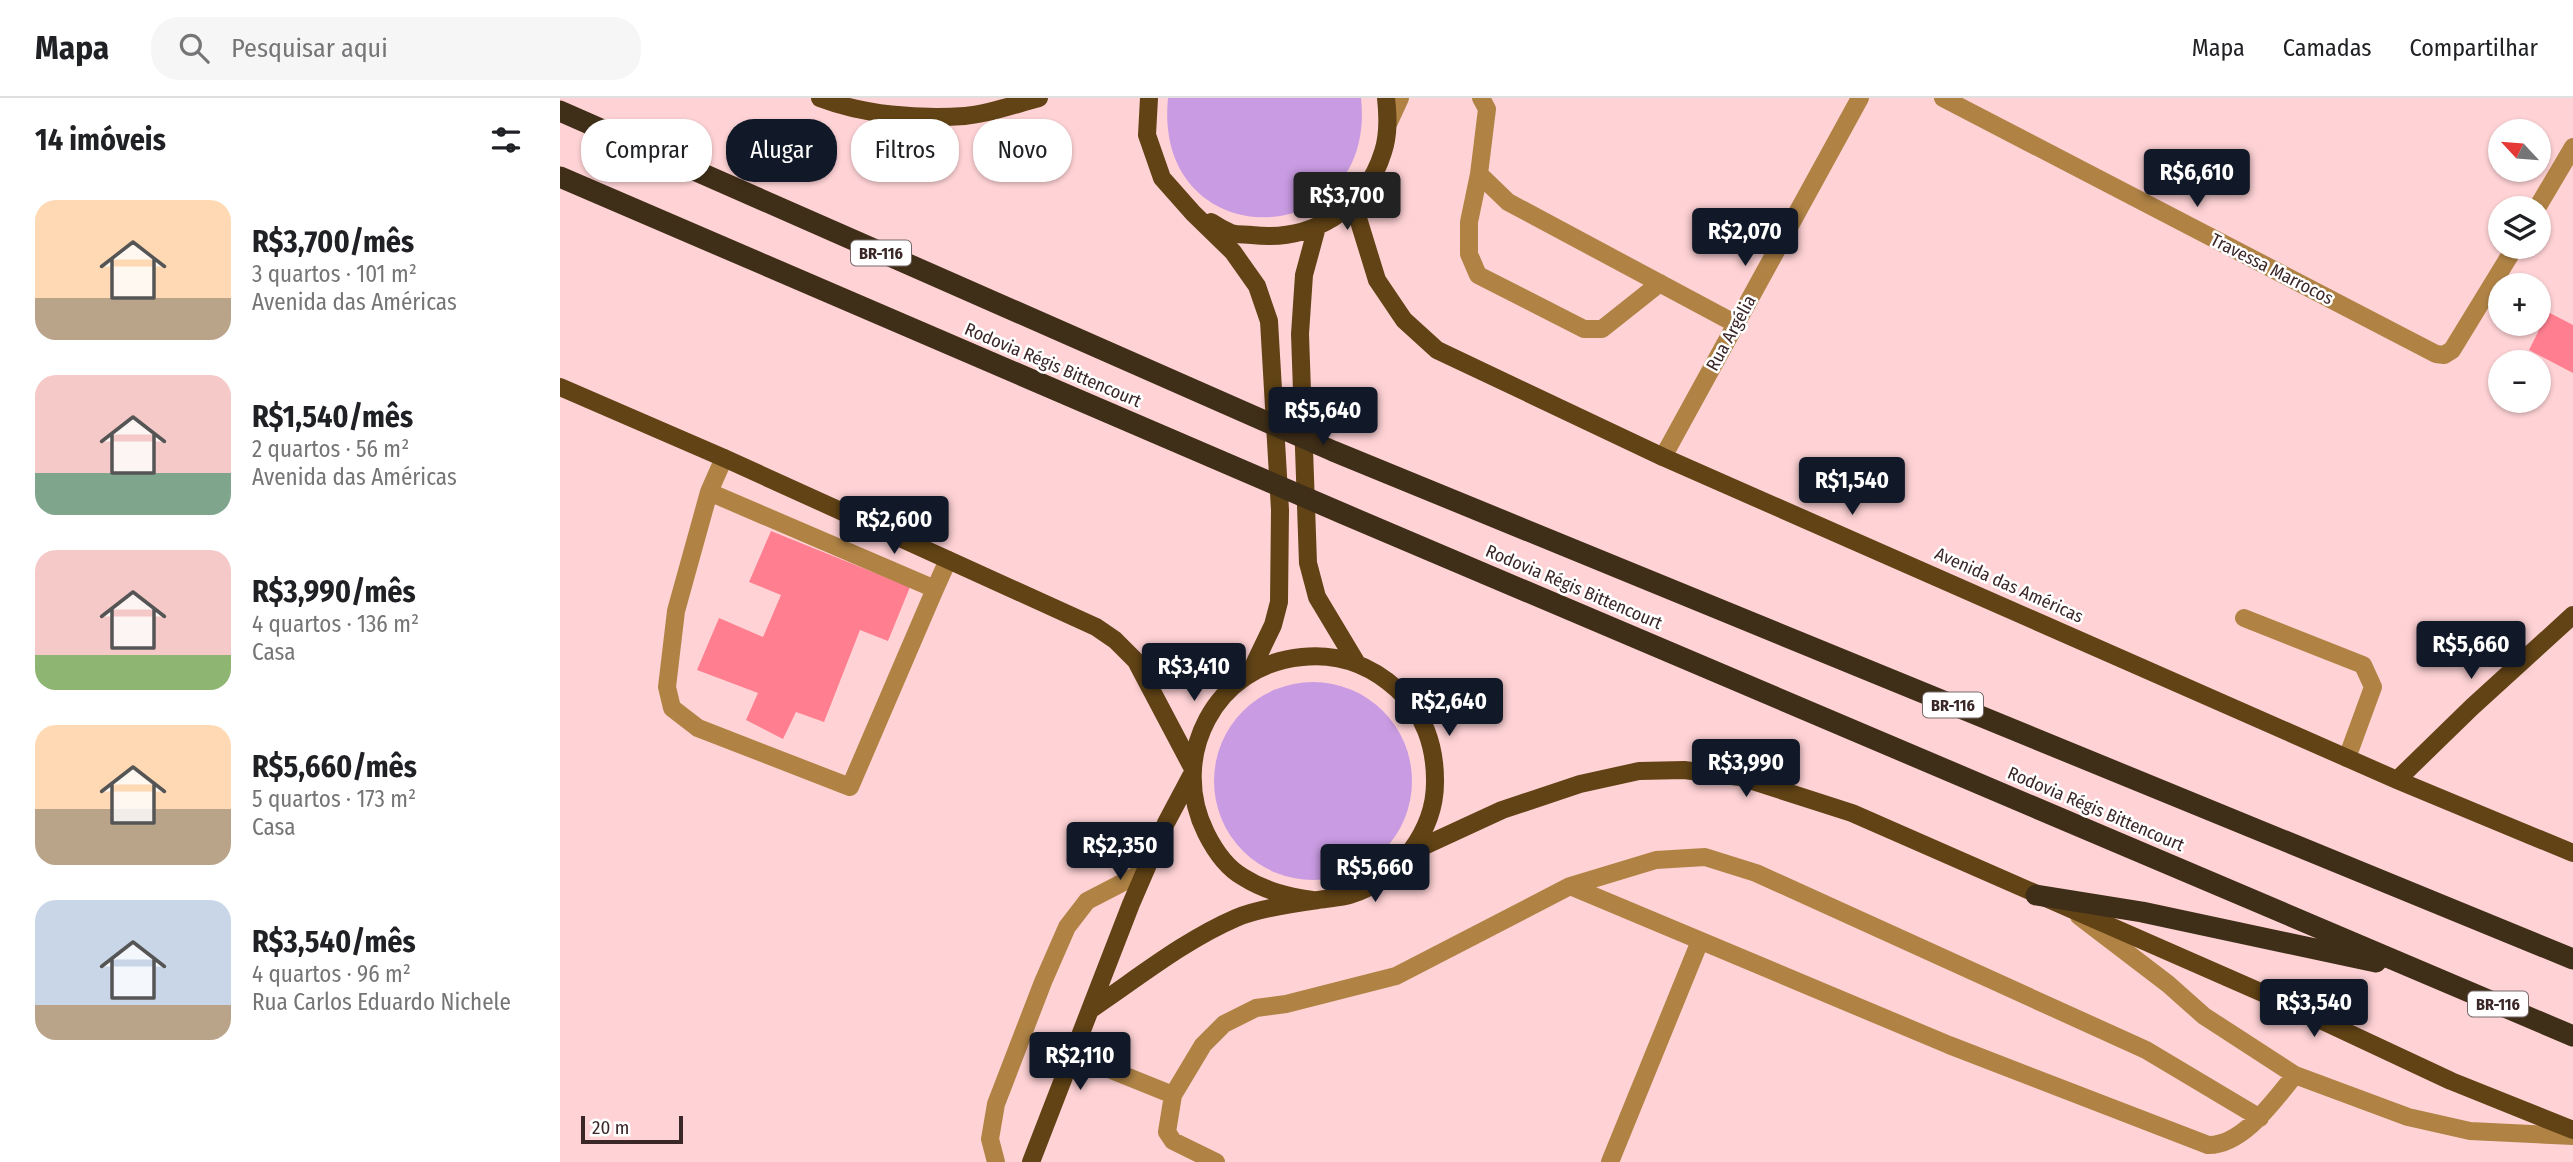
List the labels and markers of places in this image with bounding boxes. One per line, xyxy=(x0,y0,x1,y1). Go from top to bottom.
pin: R$6,610 xyxy=(2132,150,2262,209)
pin: R$3,700 xyxy=(1282,172,1412,232)
pin: R$2,070 xyxy=(1680,208,1810,268)
pin: R$5,640 xyxy=(1258,388,1388,447)
pin: R$1,540 xyxy=(1787,458,1917,517)
pin: R$2,600 xyxy=(829,496,959,556)
pin: R$5,660 xyxy=(2406,622,2536,681)
pin: R$3,410 xyxy=(1129,644,1259,703)
pin: R$2,640 xyxy=(1384,678,1514,738)
pin: R$3,990 xyxy=(1681,740,1811,799)
pin: R$2,350 xyxy=(1055,822,1185,882)
pin: R$5,660 xyxy=(1310,844,1440,904)
pin: R$3,540 xyxy=(2249,979,2379,1039)
pin: R$2,110 xyxy=(1015,1032,1145,1092)

